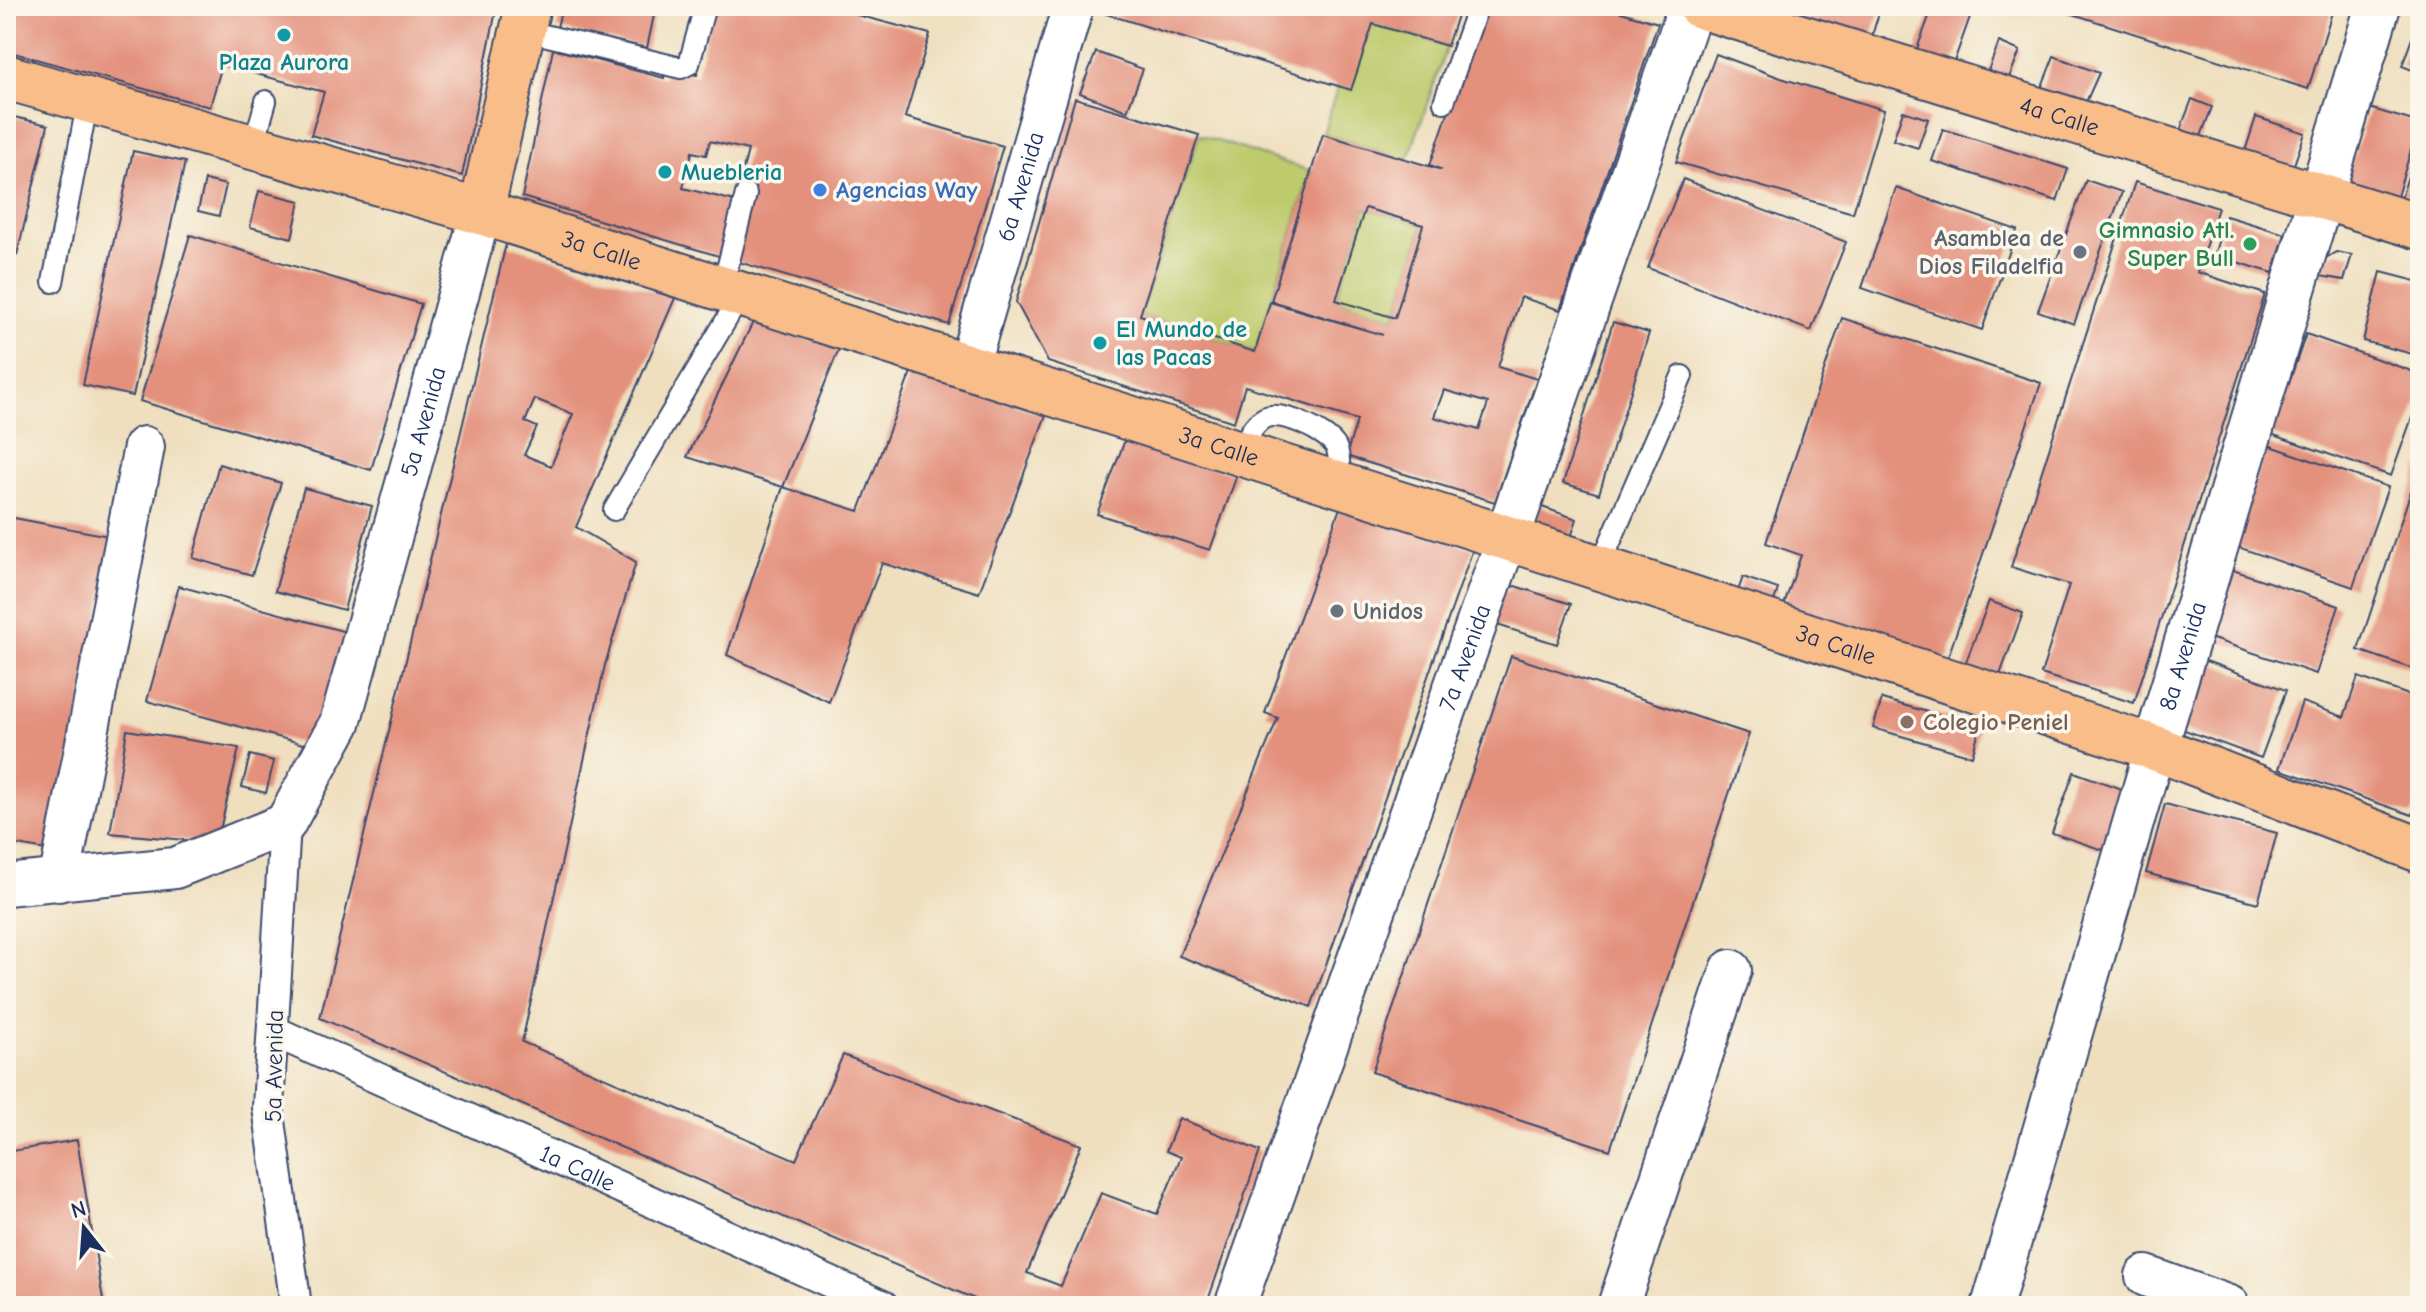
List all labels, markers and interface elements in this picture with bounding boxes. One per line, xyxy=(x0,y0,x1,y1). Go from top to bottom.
marker: Plaza Aurora xyxy=(275,26,293,44)
place label: Plaza Aurora xyxy=(219,48,349,76)
street label: 4a Calle xyxy=(2016,91,2103,142)
street label: 6a Avenida xyxy=(991,128,1050,245)
place label: Muebleria xyxy=(681,158,782,186)
marker: Muebleria xyxy=(656,163,674,181)
place label: Agencias Way xyxy=(836,176,978,204)
marker: Agencias Way xyxy=(811,181,829,199)
place label: Gimnasio Atl. Super Bull xyxy=(2099,216,2234,272)
street label: 3a Calle xyxy=(558,224,645,276)
place label: Asamblea de Dios Filadelfia xyxy=(1919,224,2064,280)
marker: Gimnasio Atl. Super Bull xyxy=(2241,235,2259,253)
marker: Asamblea de Dios Filadelfia xyxy=(2071,243,2089,261)
place label: El Mundo de las Pacas xyxy=(1116,315,1247,371)
marker: El Mundo de las Pacas xyxy=(1091,334,1109,352)
street label: 5a Avenida xyxy=(395,363,452,480)
street label: 3a Calle xyxy=(1175,421,1262,472)
place label: Unidos xyxy=(1353,597,1423,625)
street label: 8a Avenida xyxy=(2153,598,2212,714)
street label: 7a Avenida xyxy=(1433,600,1496,715)
marker: Unidos xyxy=(1328,602,1346,620)
street label: 3a Calle xyxy=(1792,619,1879,671)
place label: Colegio Peniel xyxy=(1923,708,2069,736)
marker: Colegio Peniel xyxy=(1898,713,1916,731)
street label: 5a Avenida xyxy=(259,1009,289,1123)
street label: 1a Calle xyxy=(535,1139,620,1197)
north arrow xyxy=(44,1188,124,1268)
text: N xyxy=(68,1195,89,1224)

